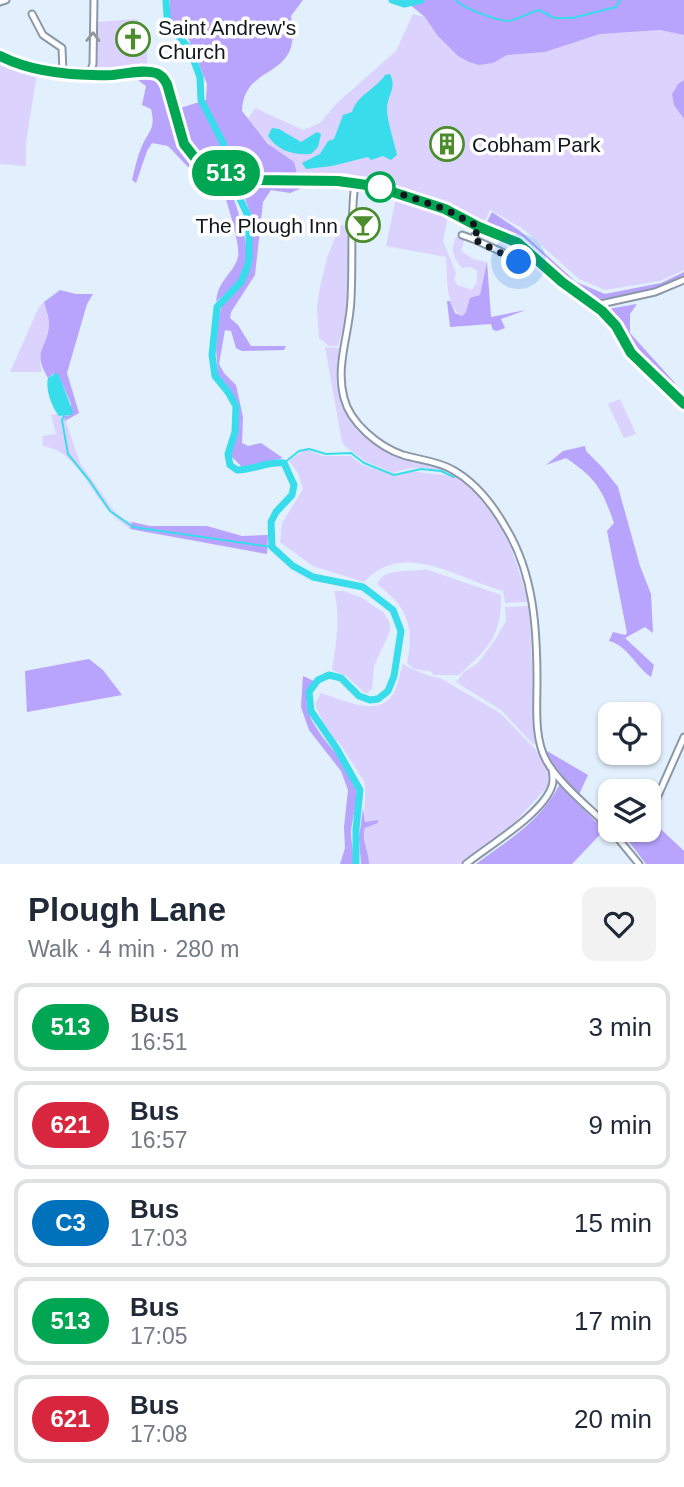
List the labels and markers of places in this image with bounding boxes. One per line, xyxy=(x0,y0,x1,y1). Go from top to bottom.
place label: Saint Andrew's Church xyxy=(158,16,296,63)
church icon: Saint Andrew's Church xyxy=(114,20,152,58)
building icon: Cobham Park xyxy=(428,125,466,163)
place label: Cobham Park xyxy=(472,133,601,156)
unlabelled marker xyxy=(365,172,395,202)
bar icon: The Plough Inn xyxy=(344,206,382,244)
place label: The Plough Inn xyxy=(196,214,338,237)

